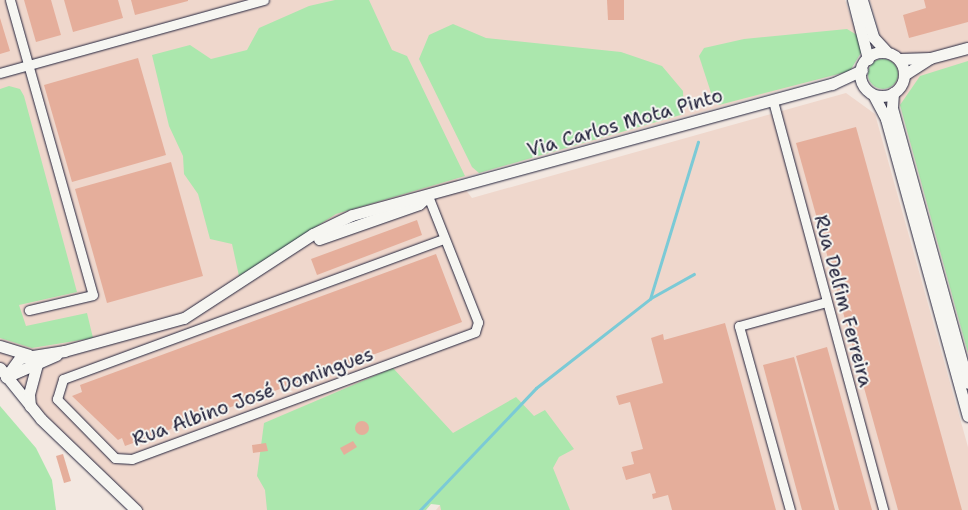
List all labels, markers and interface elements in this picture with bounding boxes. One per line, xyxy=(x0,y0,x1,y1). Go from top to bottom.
street label: Via Carlos Mota Pinto xyxy=(525,84,725,162)
street label: Rua Delfim Ferreira xyxy=(809,212,877,390)
street label: Rua Albino José Domingues xyxy=(129,343,377,451)

